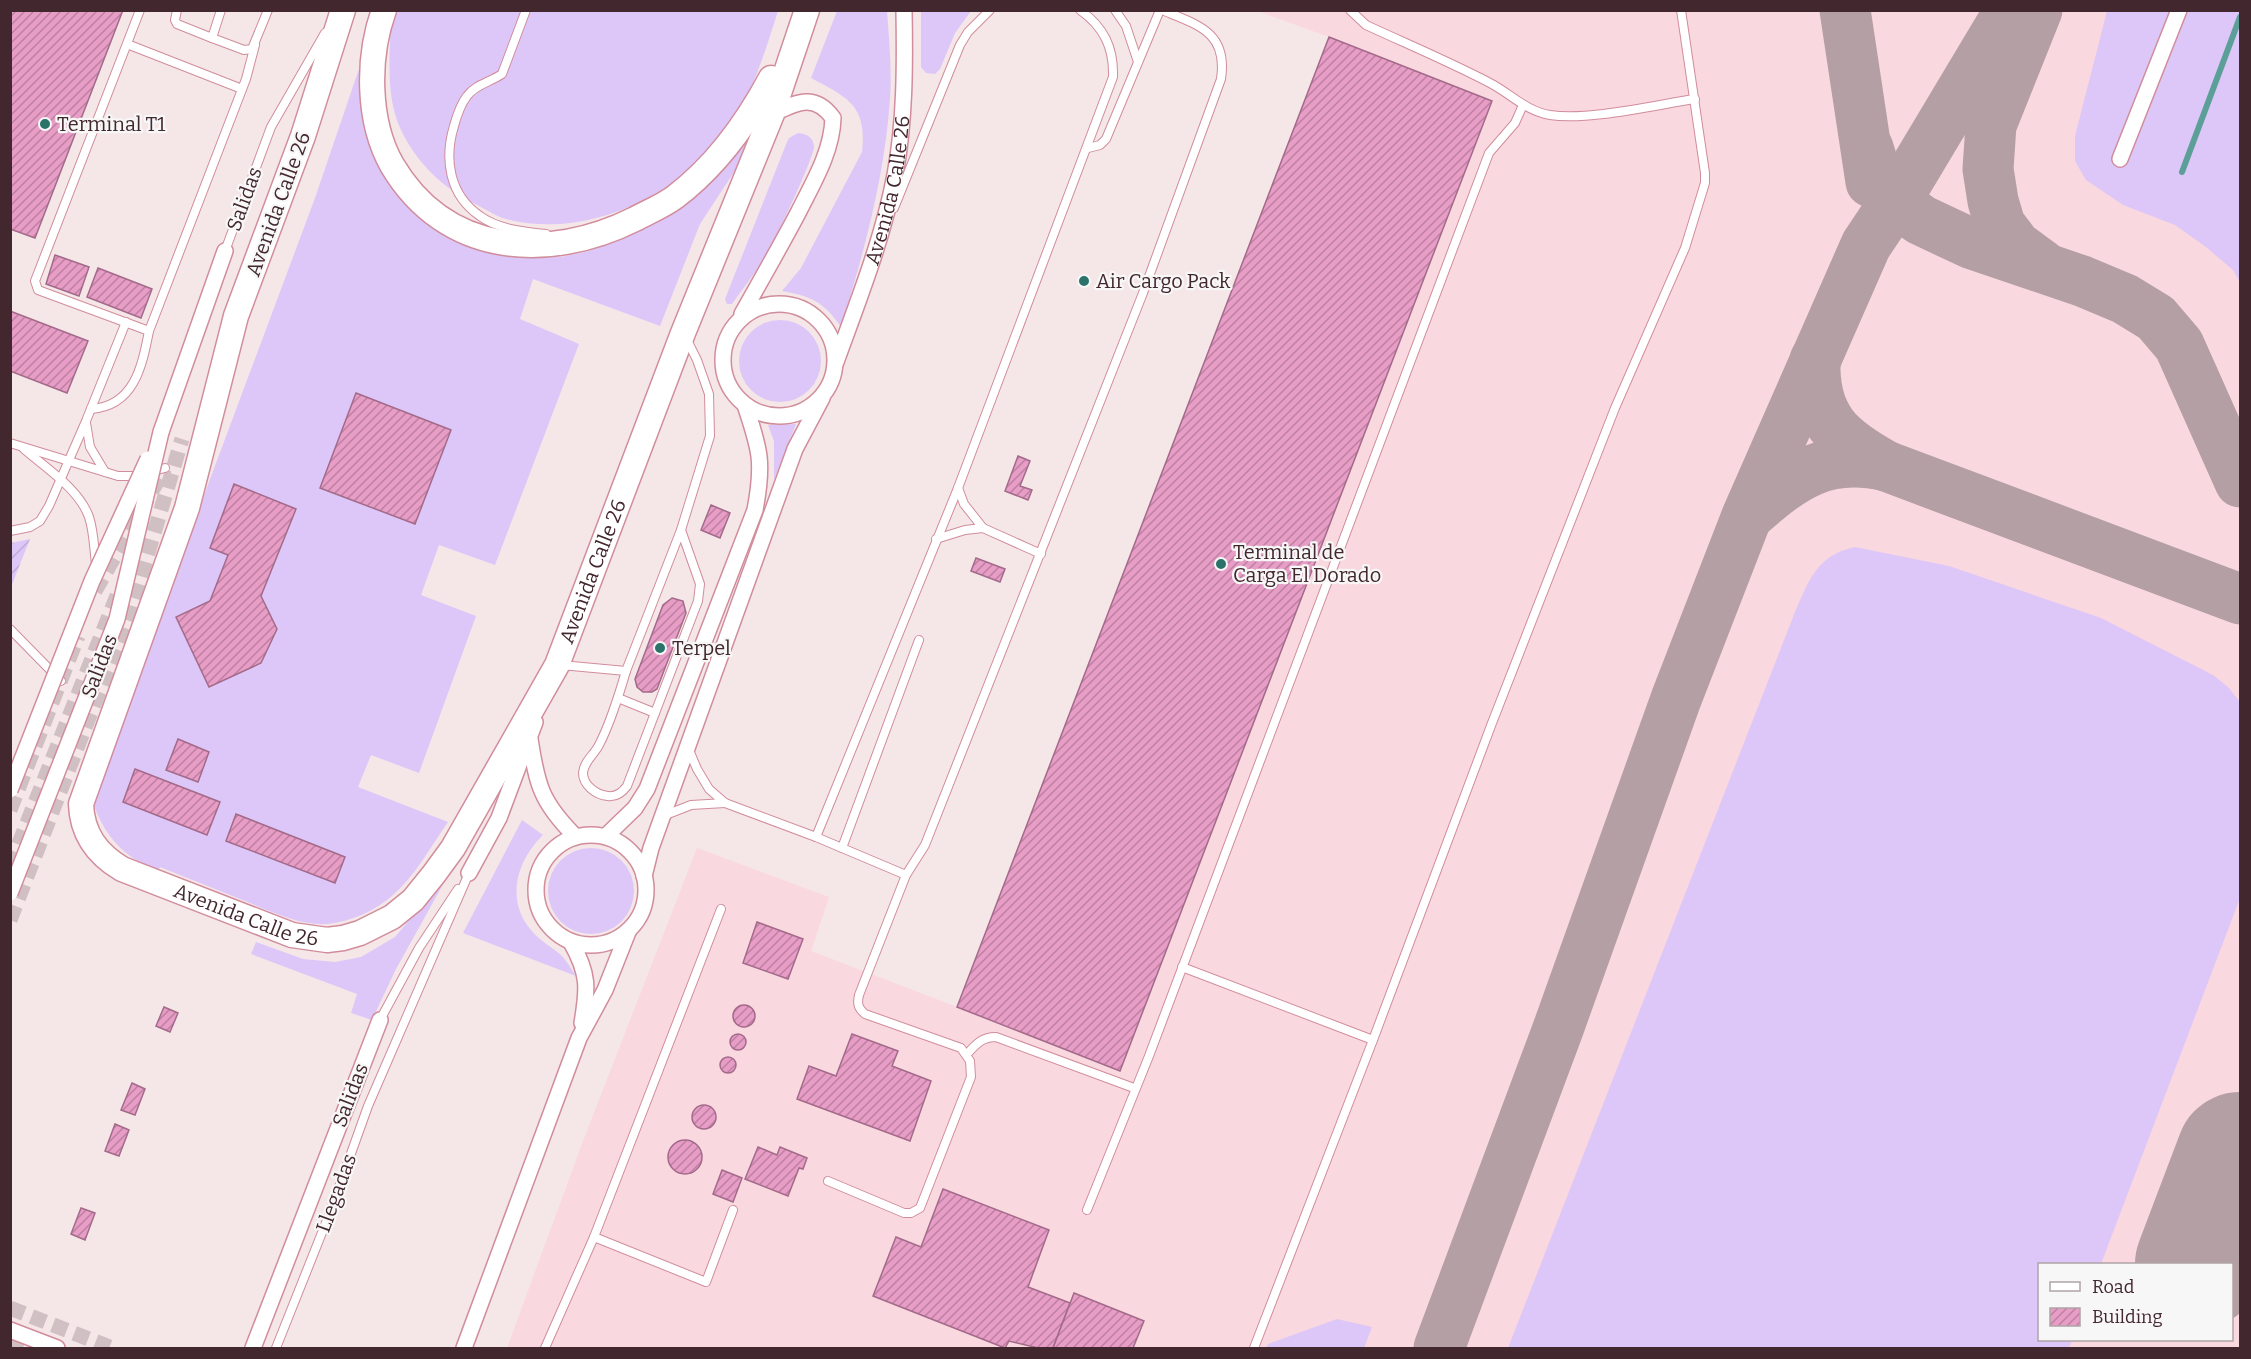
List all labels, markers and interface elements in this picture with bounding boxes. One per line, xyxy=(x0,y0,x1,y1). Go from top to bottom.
place label: Terminal T1 xyxy=(57,112,165,136)
street label: Avenida Calle 26 xyxy=(860,115,914,268)
marker: Terminal T1 xyxy=(38,117,52,131)
street label: Avenida Calle 26 xyxy=(241,128,315,280)
street label: Salidas xyxy=(221,164,267,234)
place label: Air Cargo Pack xyxy=(1096,269,1231,293)
marker: Air Cargo Pack xyxy=(1077,274,1091,288)
street label: Avenida Calle 26 xyxy=(554,496,631,647)
place label: Terminal de Carga El Dorado xyxy=(1233,540,1381,587)
marker: Terminal de Carga El Dorado xyxy=(1214,557,1228,571)
street label: Salidas xyxy=(76,631,122,701)
place label: Terpel xyxy=(672,636,731,660)
marker: Terpel xyxy=(653,641,667,655)
street label: Avenida Calle 26 xyxy=(170,878,320,951)
street label: Salidas xyxy=(327,1060,373,1130)
street label: Llegadas xyxy=(311,1150,361,1236)
legend xyxy=(2038,1263,2233,1341)
text: Road xyxy=(2092,1276,2135,1298)
text: Building xyxy=(2092,1306,2163,1328)

